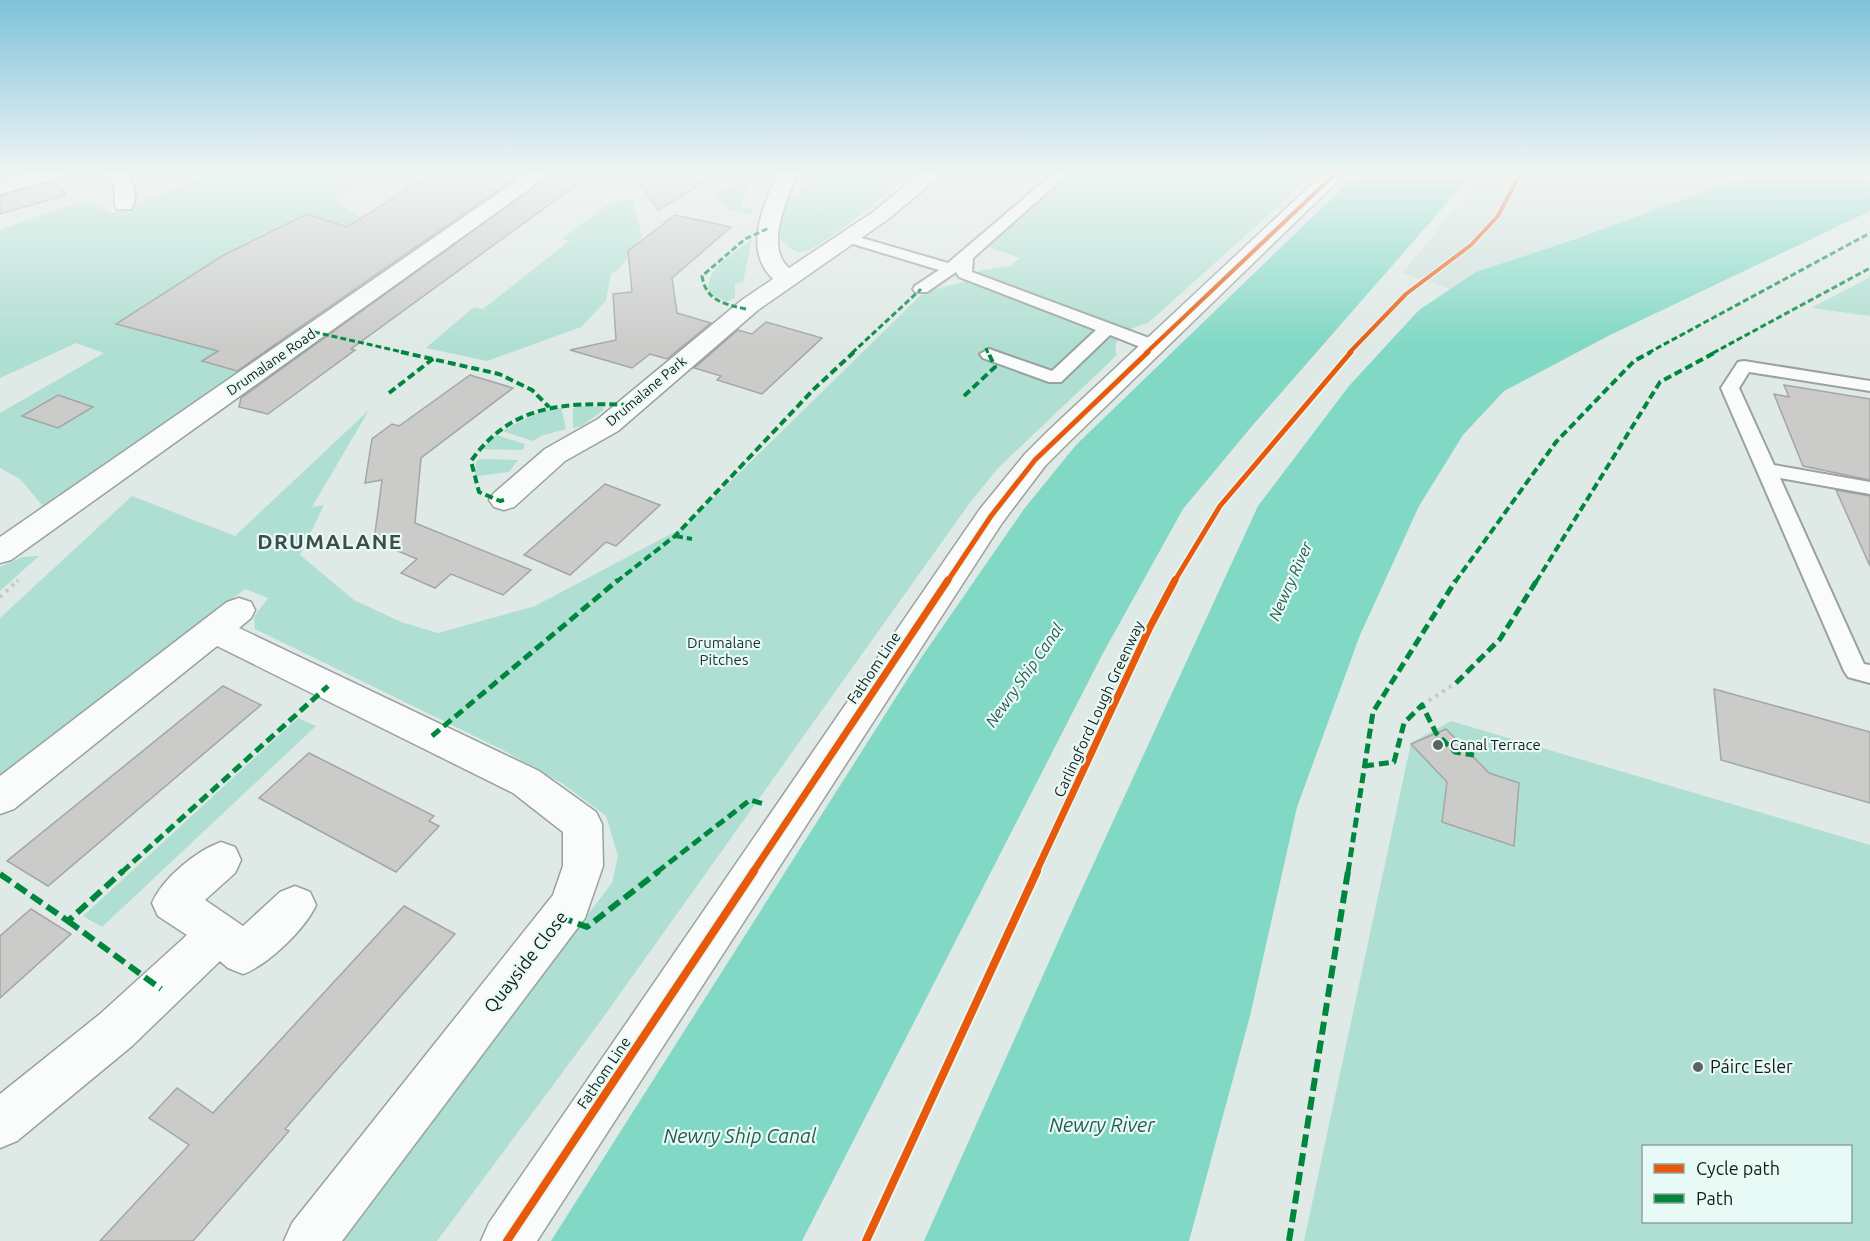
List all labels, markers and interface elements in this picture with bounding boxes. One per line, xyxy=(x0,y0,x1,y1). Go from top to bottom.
street label: Drumalane Road xyxy=(224,325,318,399)
street label: Drumalane Park xyxy=(603,353,689,429)
district label: DRUMALANE xyxy=(257,529,403,553)
water label: Newry River xyxy=(1265,538,1316,623)
street label: Carlingford Lough Greenway xyxy=(1050,618,1147,800)
water label: Newry Ship Canal xyxy=(982,619,1067,730)
street label: Fathom Line xyxy=(843,629,904,707)
park label: Drumalane Pitches xyxy=(687,634,761,668)
place label: Canal Terrace xyxy=(1450,736,1541,753)
marker: Canal Terrace xyxy=(1431,738,1445,752)
street label: Quayside Close xyxy=(479,907,572,1017)
street label: Fathom Line xyxy=(573,1034,634,1112)
place label: Páirc Esler xyxy=(1710,1056,1793,1076)
marker: Páirc Esler xyxy=(1691,1060,1705,1074)
water label: Newry River xyxy=(1049,1113,1156,1136)
water label: Newry Ship Canal xyxy=(663,1124,817,1147)
legend xyxy=(1642,1145,1852,1223)
text: Cycle path xyxy=(1696,1158,1780,1178)
text: Path xyxy=(1696,1188,1733,1208)

